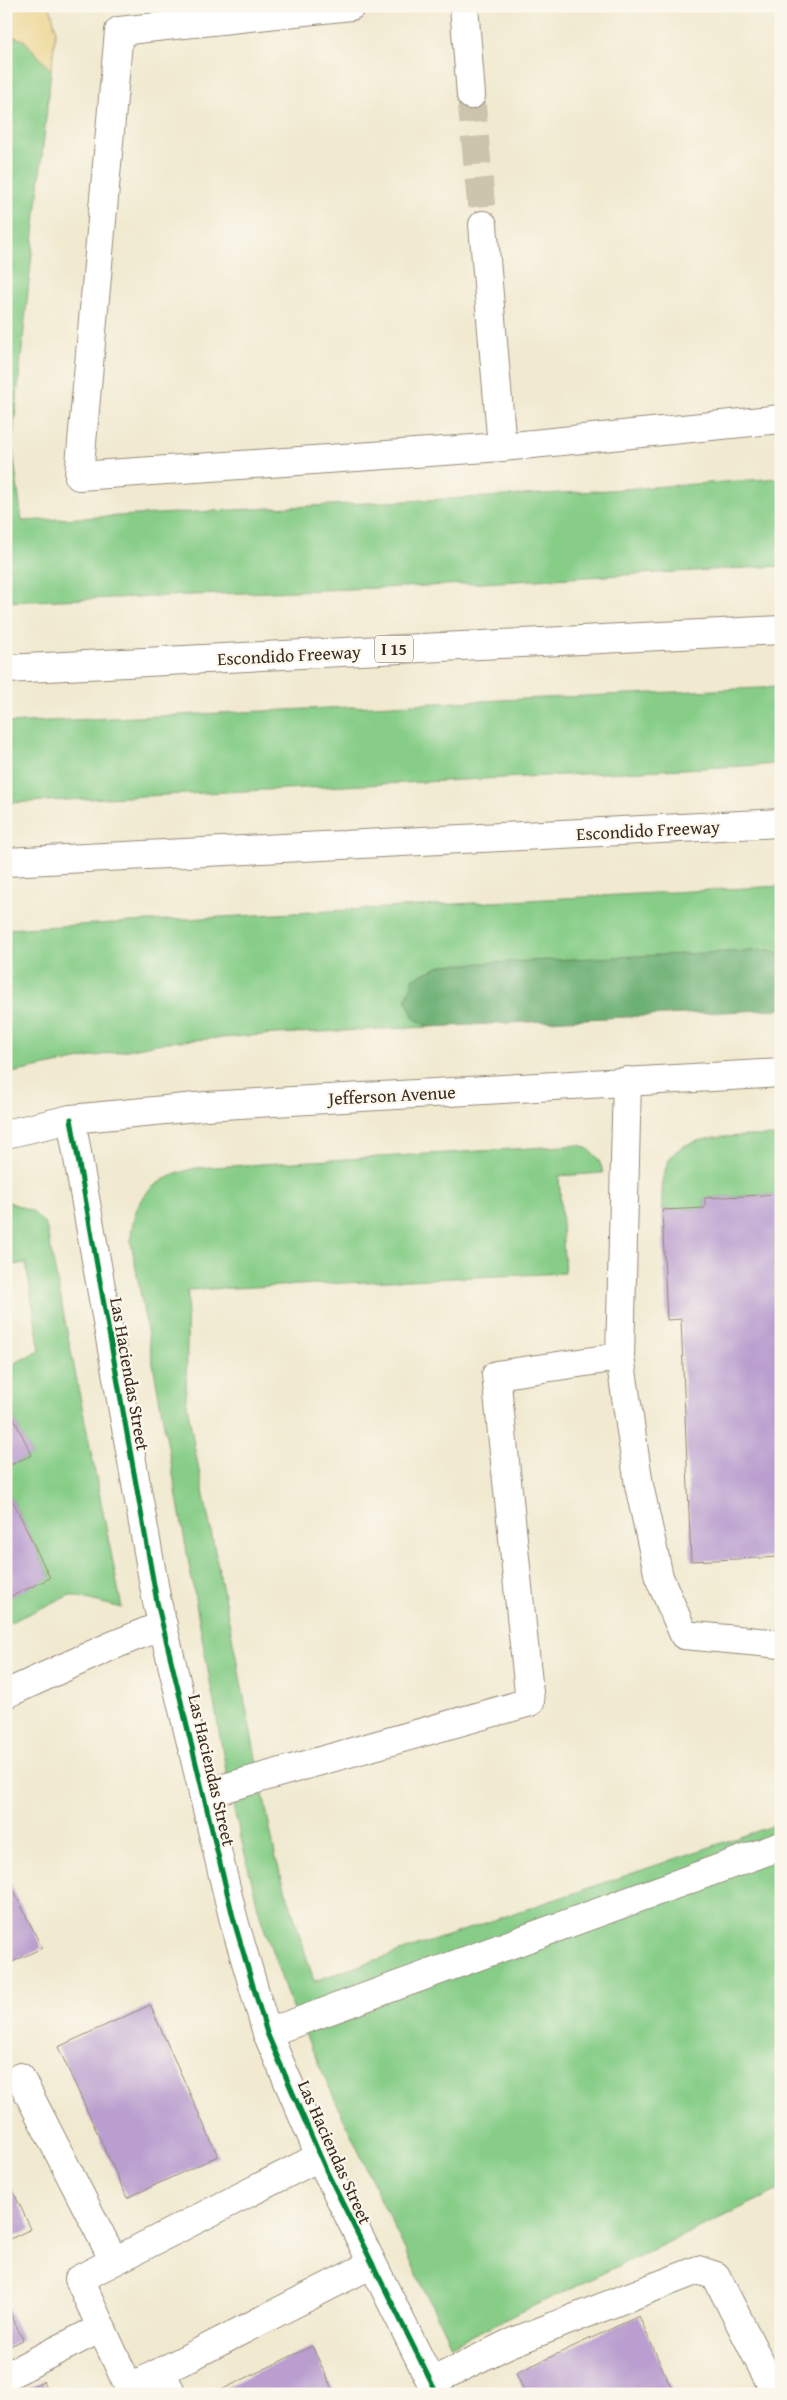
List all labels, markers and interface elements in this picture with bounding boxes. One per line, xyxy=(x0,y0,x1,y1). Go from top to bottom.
road number: I 15 xyxy=(375,636,413,662)
street label: Escondido Freeway xyxy=(217,638,362,672)
street label: Escondido Freeway xyxy=(576,813,721,847)
street label: Jefferson Avenue xyxy=(326,1078,456,1112)
street label: Las Haciendas Street xyxy=(103,1295,157,1453)
street label: Las Haciendas Street xyxy=(181,1691,243,1849)
street label: Las Haciendas Street xyxy=(291,2076,379,2229)

